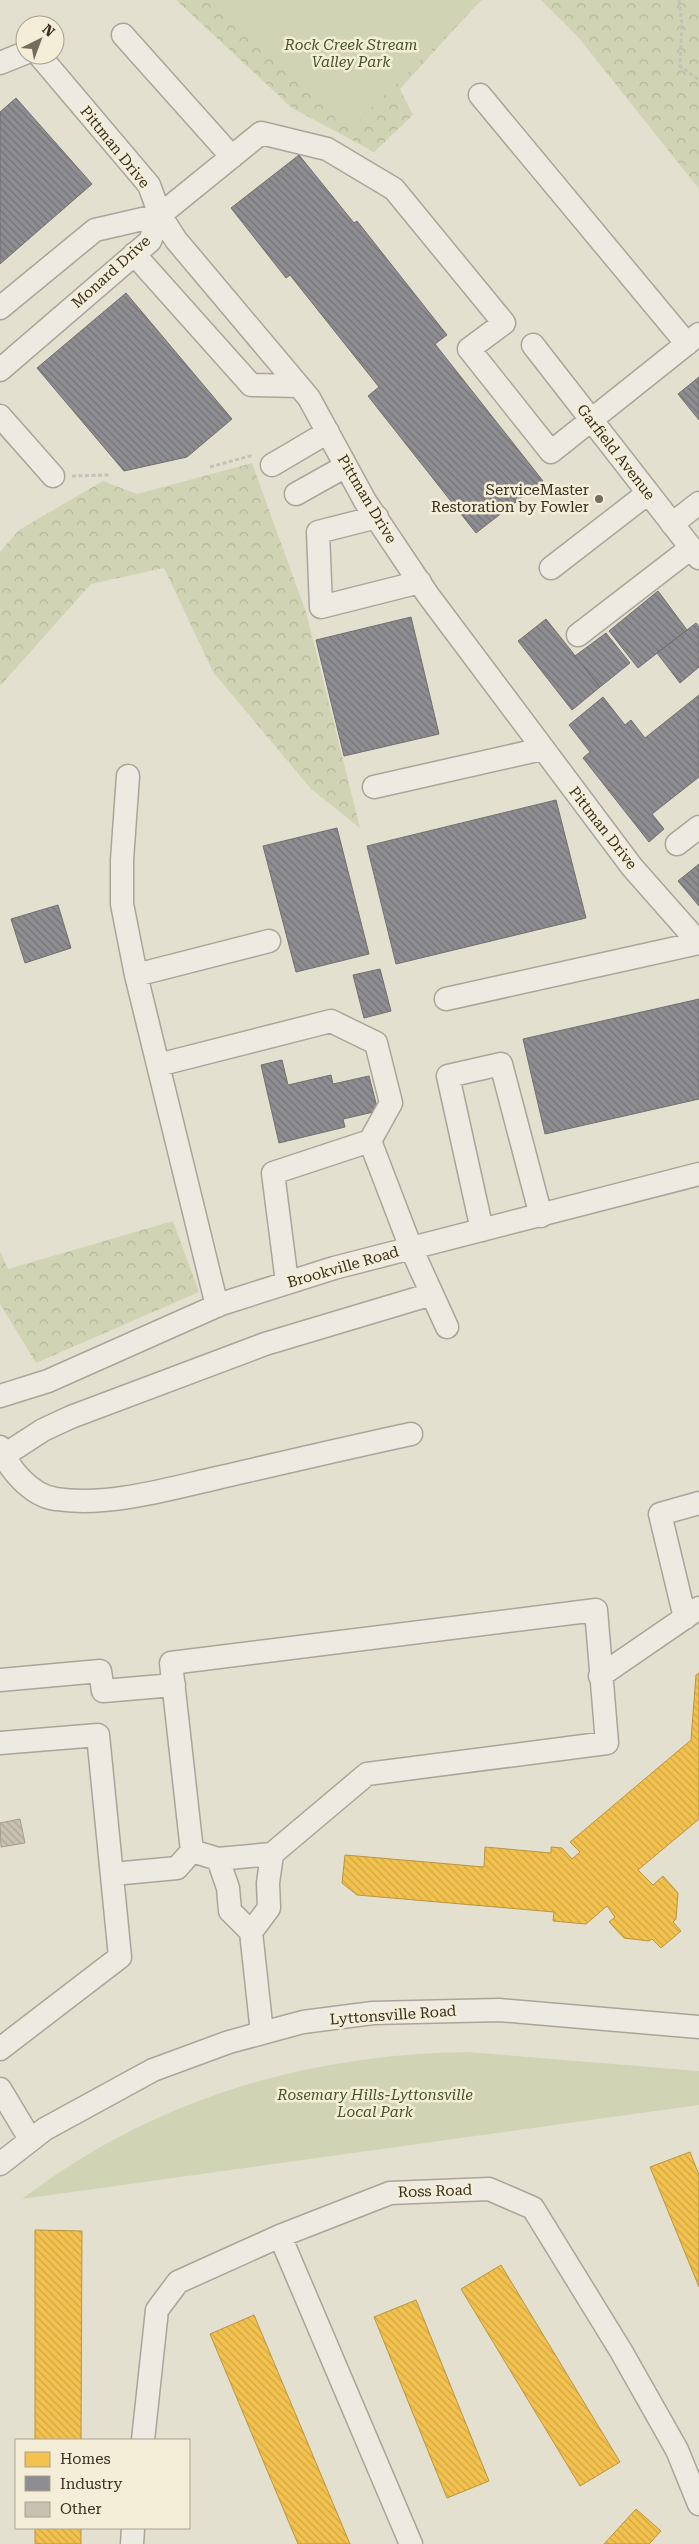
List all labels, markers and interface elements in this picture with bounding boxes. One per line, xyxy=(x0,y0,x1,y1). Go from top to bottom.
north arrow xyxy=(15,15,65,65)
text: N xyxy=(39,21,58,40)
park label: Rock Creek Stream Valley Park xyxy=(284,36,417,71)
street label: Pittman Drive xyxy=(76,102,154,192)
street label: Monard Drive xyxy=(68,232,154,312)
street label: Garfield Avenue xyxy=(573,401,659,503)
street label: Pittman Drive xyxy=(333,451,401,547)
place label: ServiceMaster Restoration by Fowler xyxy=(431,481,589,516)
marker: ServiceMaster Restoration by Fowler xyxy=(593,493,605,505)
street label: Pittman Drive xyxy=(565,783,641,873)
street label: Brookville Road xyxy=(285,1242,401,1292)
street label: Lyttonsville Road xyxy=(329,2002,457,2028)
park label: Rosemary Hills-Lyttonsville Local Park xyxy=(276,2086,473,2121)
street label: Ross Road xyxy=(398,2181,473,2201)
legend xyxy=(15,2439,190,2529)
text: Homes xyxy=(60,2450,111,2468)
text: Industry xyxy=(60,2475,122,2493)
text: Other xyxy=(60,2500,102,2518)

